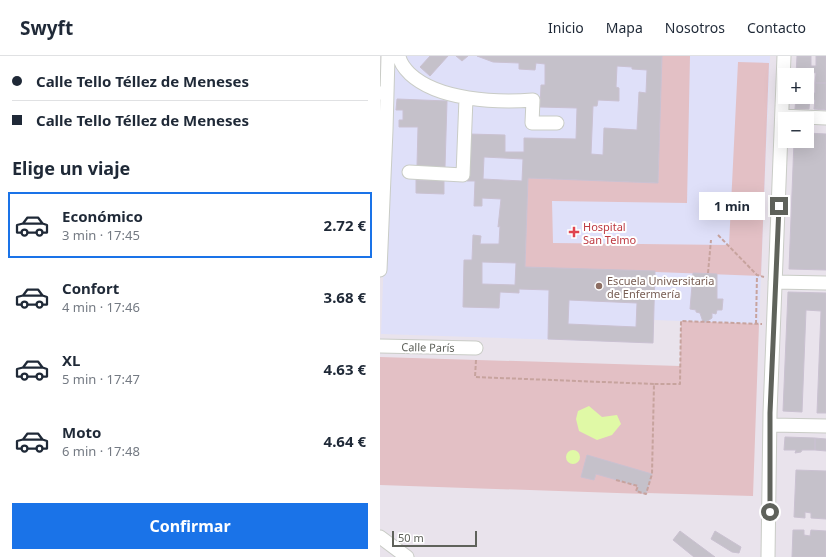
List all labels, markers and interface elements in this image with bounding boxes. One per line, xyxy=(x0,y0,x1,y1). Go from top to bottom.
text: Swyft xyxy=(20,15,73,41)
text: Inicio xyxy=(548,18,584,37)
text: Mapa xyxy=(606,18,643,37)
text: Nosotros xyxy=(665,18,725,37)
text: Contacto xyxy=(747,18,806,37)
map controls xyxy=(778,68,814,148)
button: + xyxy=(778,68,814,104)
text: Calle Tello Téllez de Meneses xyxy=(36,71,249,91)
text: Calle Tello Téllez de Meneses xyxy=(36,110,249,130)
button: − xyxy=(778,112,814,148)
text: Elige un viaje xyxy=(12,156,130,180)
callout: 1 min xyxy=(699,192,765,220)
text: 1 min xyxy=(714,197,750,215)
route end xyxy=(770,197,788,215)
text: Económico xyxy=(62,206,143,226)
icon: car xyxy=(14,207,50,243)
text: 2.72 € xyxy=(324,215,366,235)
place label: Hospital San Telmo xyxy=(583,219,637,247)
text: 3 min · 17:45 xyxy=(62,226,140,244)
marker: Hospital San Telmo xyxy=(568,226,580,238)
place label: Escuela Universitaria de Enfermería xyxy=(607,273,714,301)
text: Confort xyxy=(62,278,119,298)
icon: car xyxy=(14,279,50,315)
marker: Escuela Universitaria de Enfermería xyxy=(594,281,604,291)
text: 3.68 € xyxy=(324,287,366,307)
text: 4 min · 17:46 xyxy=(62,298,140,316)
street label: Calle París xyxy=(401,339,455,355)
text: XL xyxy=(62,350,80,370)
icon: car xyxy=(14,351,50,387)
text: 4.63 € xyxy=(324,359,366,379)
text: 5 min · 17:47 xyxy=(62,370,140,388)
text: Moto xyxy=(62,422,101,442)
icon: car xyxy=(14,423,50,459)
text: 4.64 € xyxy=(324,431,366,451)
text: 6 min · 17:48 xyxy=(62,442,140,460)
button: Confirmar xyxy=(12,503,368,549)
route start xyxy=(761,503,779,521)
scale bar xyxy=(392,529,477,548)
text: 50 m xyxy=(398,530,424,545)

